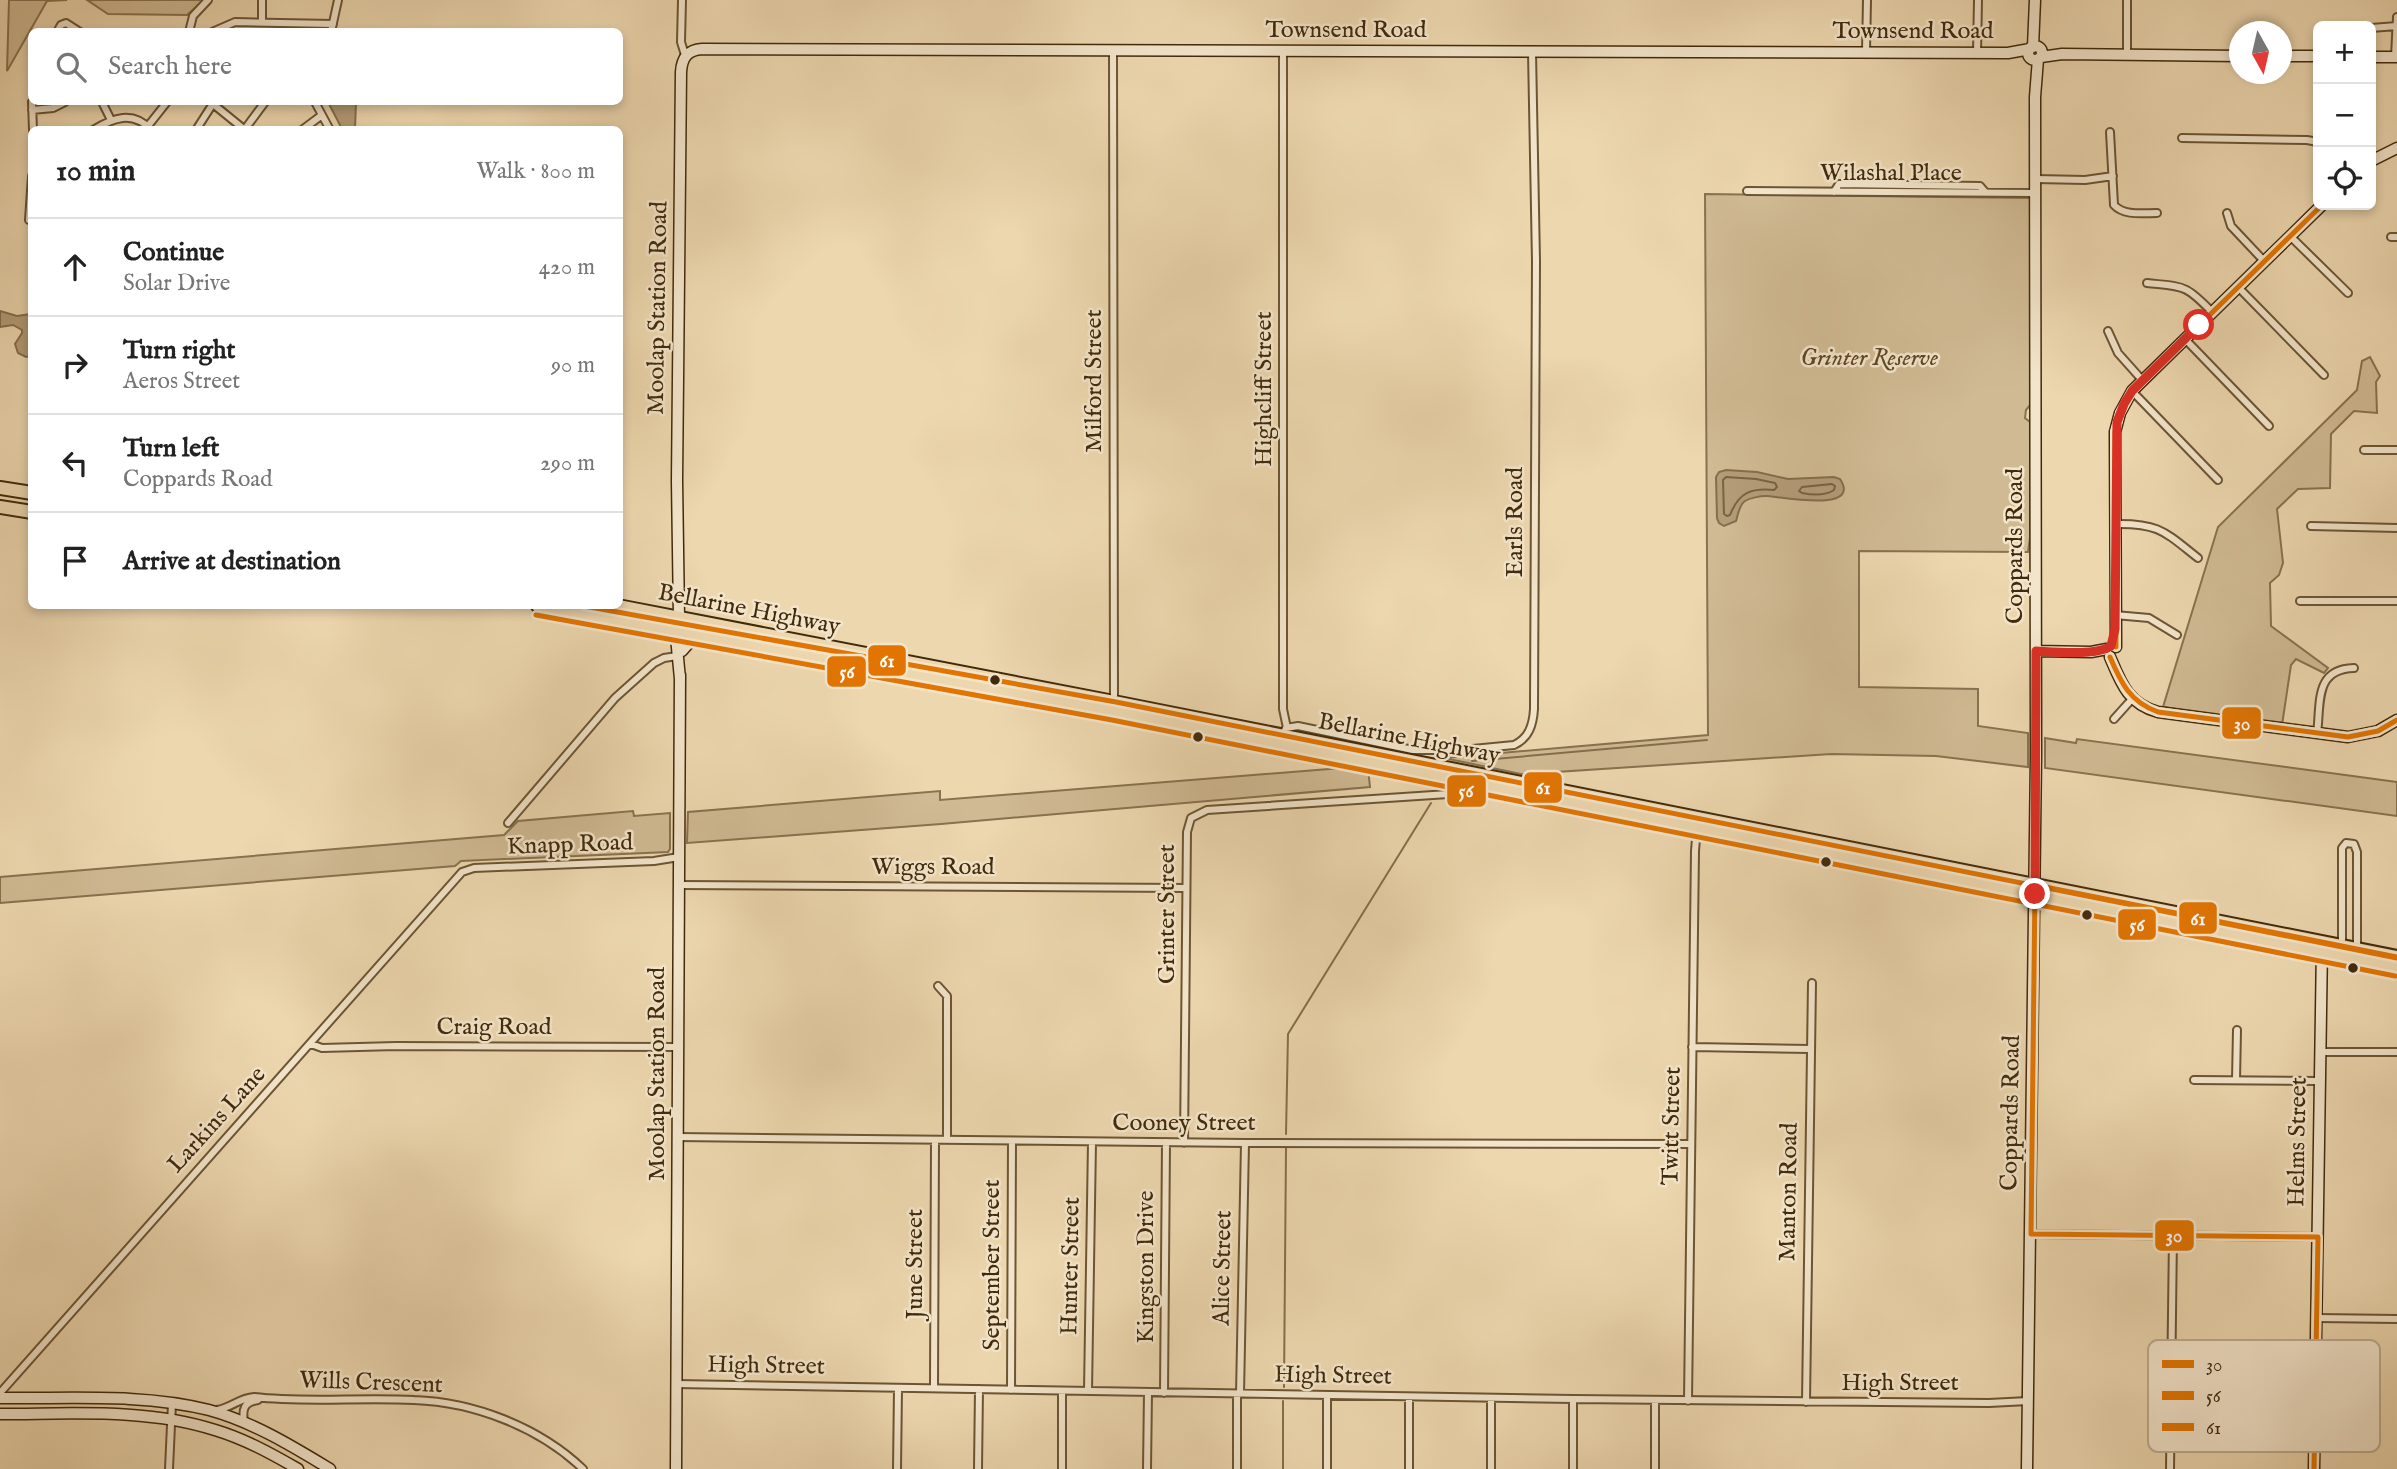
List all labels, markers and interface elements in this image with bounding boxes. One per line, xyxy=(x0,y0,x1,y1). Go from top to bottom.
street label: Townsend Road xyxy=(1265,15,1427,46)
street label: Townsend Road xyxy=(1832,16,1994,47)
north arrow xyxy=(2229,21,2292,84)
map controls xyxy=(2313,21,2376,210)
button: + xyxy=(2313,21,2376,84)
search box xyxy=(28,28,623,105)
icon: search xyxy=(52,48,90,86)
text: Search here xyxy=(108,50,232,83)
button: − xyxy=(2313,84,2376,147)
button: locate xyxy=(2313,147,2376,210)
text: 10 min xyxy=(56,153,136,191)
text: Walk · 800 m xyxy=(476,157,595,186)
street label: Wilashal Place xyxy=(1820,158,1962,189)
street label: Moolap Station Road xyxy=(641,201,675,415)
text: Continue xyxy=(123,236,224,269)
icon: ahead xyxy=(56,248,94,286)
text: 420 m xyxy=(539,253,595,282)
text: Solar Drive xyxy=(123,269,230,298)
street label: Milford Street xyxy=(1079,309,1110,453)
route start xyxy=(2183,309,2214,340)
street label: Highcliff Street xyxy=(1249,311,1280,467)
text: Turn right xyxy=(123,334,236,367)
park label: Grinter Reserve xyxy=(1800,343,1938,374)
icon: right xyxy=(56,346,94,384)
text: 90 m xyxy=(551,351,595,380)
text: Aeros Street xyxy=(123,367,240,396)
text: Turn left xyxy=(123,432,220,465)
icon: left xyxy=(56,444,94,482)
text: 290 m xyxy=(540,449,595,478)
text: Coppards Road xyxy=(123,465,273,494)
street label: Earls Road xyxy=(1500,467,1531,577)
street label: Coppards Road xyxy=(2000,468,2031,624)
icon: arrive xyxy=(56,542,94,580)
text: Arrive at destination xyxy=(123,545,341,578)
street label: Bellarine Highway xyxy=(655,577,843,643)
line badge: 61 xyxy=(867,644,907,677)
text: 61 xyxy=(880,650,894,674)
line badge: 56 xyxy=(826,655,867,688)
text: 56 xyxy=(840,661,855,685)
unlabelled marker xyxy=(988,673,1002,687)
street label: Bellarine Highway xyxy=(1315,706,1503,772)
line badge: 30 xyxy=(2221,706,2262,740)
text: 30 xyxy=(2234,713,2250,737)
unlabelled marker xyxy=(1191,730,1205,744)
line badge: 61 xyxy=(1523,771,1563,804)
line badge: 56 xyxy=(1446,774,1487,808)
text: 61 xyxy=(1536,777,1550,801)
text: 56 xyxy=(1459,780,1474,804)
street label: Knapp Road xyxy=(506,827,634,863)
street label: Grinter Street xyxy=(1152,844,1183,984)
street label: Wiggs Road xyxy=(871,852,995,883)
unlabelled marker xyxy=(1819,855,1833,869)
route end xyxy=(2019,878,2050,909)
line badge: 61 xyxy=(2178,901,2218,935)
unlabelled marker xyxy=(2080,908,2094,922)
line badge: 56 xyxy=(2117,908,2157,941)
text: 61 xyxy=(2191,908,2205,932)
text: 56 xyxy=(2130,914,2145,938)
unlabelled marker xyxy=(2346,961,2360,975)
street label: Moolap Station Road xyxy=(642,967,673,1181)
street label: Craig Road xyxy=(436,1012,552,1043)
street label: Coppards Road xyxy=(1994,1035,2028,1191)
street label: Larkins Lane xyxy=(161,1060,273,1180)
street label: Twitt Street xyxy=(1655,1066,1689,1186)
street label: Helms Street xyxy=(2281,1077,2315,1207)
street label: Cooney Street xyxy=(1112,1108,1256,1139)
street label: Manton Road xyxy=(1772,1122,1806,1262)
street label: September Street xyxy=(977,1179,1008,1351)
street label: Kingston Drive xyxy=(1131,1191,1162,1343)
street label: Hunter Street xyxy=(1054,1197,1088,1335)
street label: June Street xyxy=(900,1209,931,1322)
street label: Alice Street xyxy=(1206,1210,1240,1327)
line badge: 30 xyxy=(2154,1219,2195,1252)
text: 30 xyxy=(2166,1225,2182,1249)
legend xyxy=(2148,1340,2380,1452)
street label: High Street xyxy=(707,1349,825,1383)
text: 30 xyxy=(2206,1354,2222,1378)
street label: High Street xyxy=(1274,1359,1392,1393)
street label: Wills Crescent xyxy=(299,1365,443,1401)
street label: High Street xyxy=(1841,1368,1959,1399)
text: 56 xyxy=(2206,1385,2222,1409)
text: 61 xyxy=(2206,1417,2221,1441)

